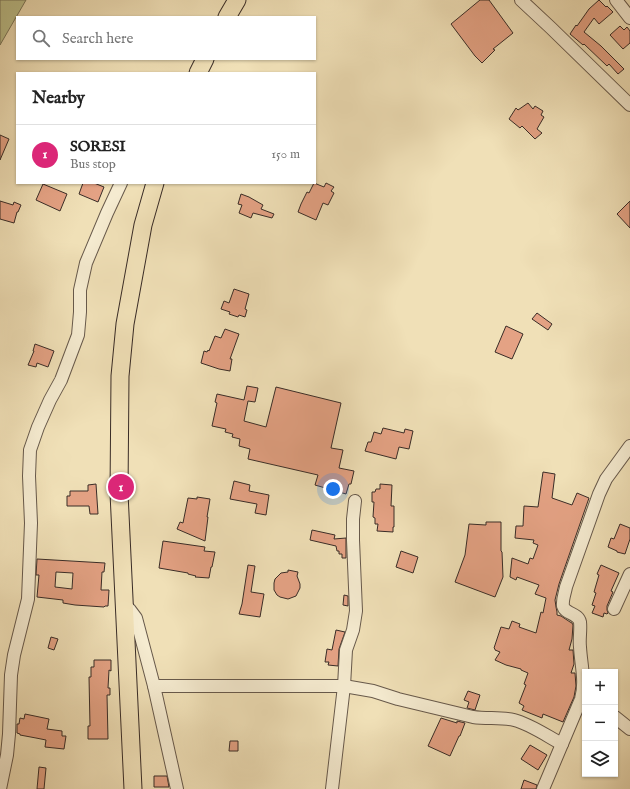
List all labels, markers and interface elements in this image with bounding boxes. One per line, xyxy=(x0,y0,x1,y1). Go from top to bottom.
search box xyxy=(16,16,316,60)
icon: search xyxy=(30,27,52,49)
text: Search here xyxy=(62,29,133,48)
text: Nearby xyxy=(32,88,85,109)
text: SORESI xyxy=(70,137,126,156)
text: 1 xyxy=(43,146,47,163)
text: 150 m xyxy=(271,146,300,163)
text: Bus stop xyxy=(70,156,116,173)
pin: 1 xyxy=(108,472,134,502)
your location xyxy=(323,479,343,499)
map controls xyxy=(582,669,618,777)
button: + xyxy=(582,669,618,705)
button: − xyxy=(582,705,618,741)
button: layers xyxy=(582,741,618,777)

